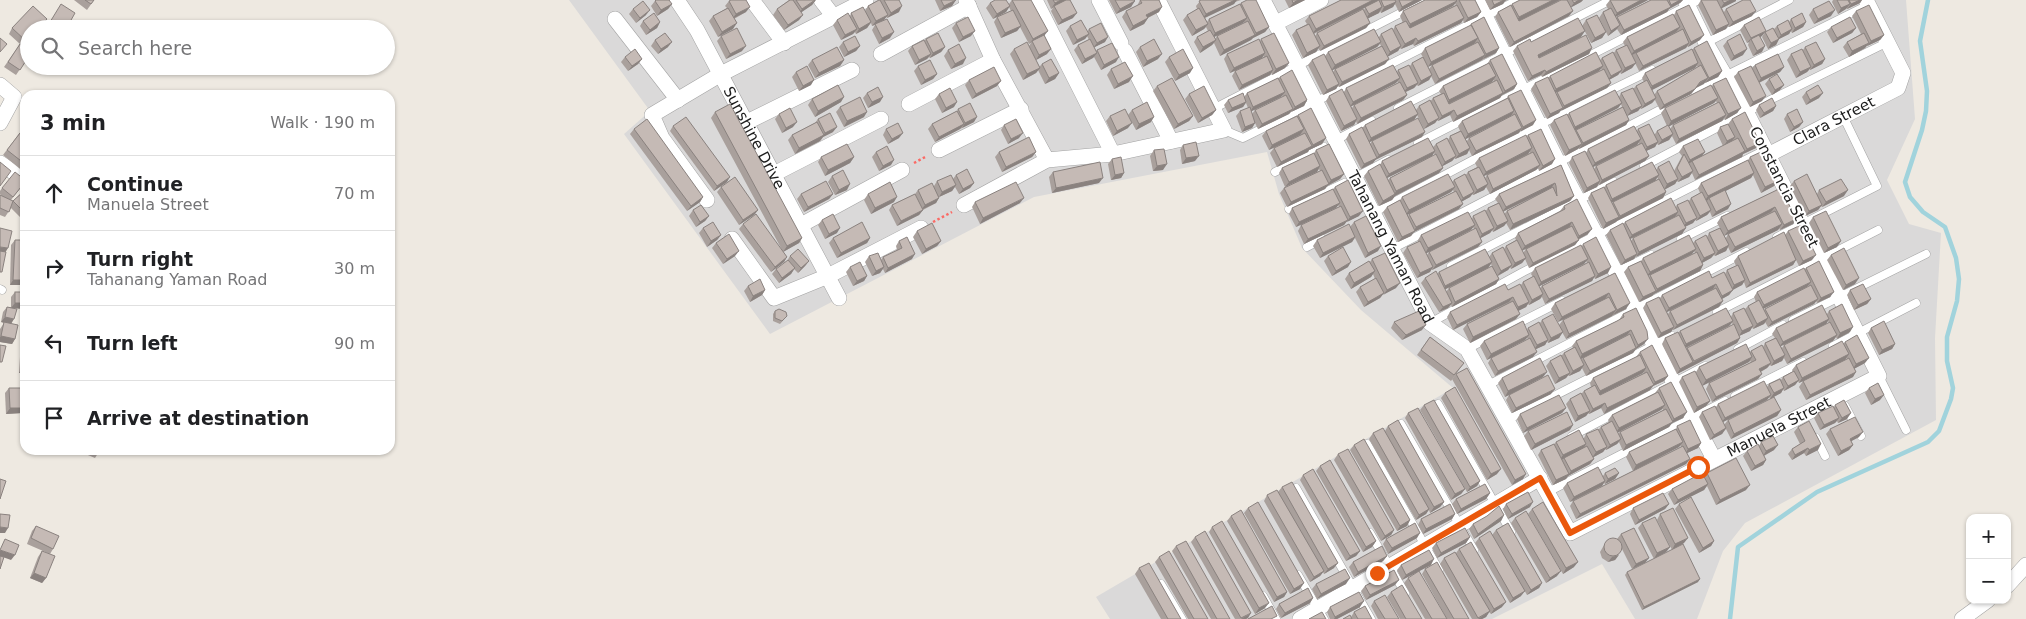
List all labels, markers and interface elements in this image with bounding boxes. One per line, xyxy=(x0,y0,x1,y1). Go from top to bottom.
search box xyxy=(20,20,395,75)
icon: search xyxy=(38,34,66,62)
text: Search here xyxy=(78,37,192,59)
street label: Sunshine Drive xyxy=(720,83,789,192)
street label: Clara Street xyxy=(1790,93,1878,150)
text: 3 min xyxy=(40,111,106,135)
text: Walk · 190 m xyxy=(270,113,375,132)
street label: Constancia Street xyxy=(1746,123,1822,251)
street label: Tahanang Yaman Road xyxy=(1343,167,1438,326)
text: Continue xyxy=(87,173,183,195)
icon: ahead xyxy=(40,179,68,207)
text: 70 m xyxy=(334,184,375,203)
text: Manuela Street xyxy=(87,195,209,214)
text: Turn right xyxy=(87,248,193,270)
icon: right xyxy=(40,254,68,282)
text: 30 m xyxy=(334,259,375,278)
text: Tahanang Yaman Road xyxy=(87,270,267,289)
icon: left xyxy=(40,329,68,357)
text: Turn left xyxy=(87,332,178,354)
text: 90 m xyxy=(334,334,375,353)
street label: Manuela Street xyxy=(1724,393,1834,461)
icon: arrive xyxy=(40,404,68,432)
text: Arrive at destination xyxy=(87,407,309,429)
route start xyxy=(1687,456,1710,479)
map controls xyxy=(1966,514,2011,604)
button: + xyxy=(1966,514,2011,559)
button: − xyxy=(1966,559,2011,604)
route end xyxy=(1366,562,1389,585)

